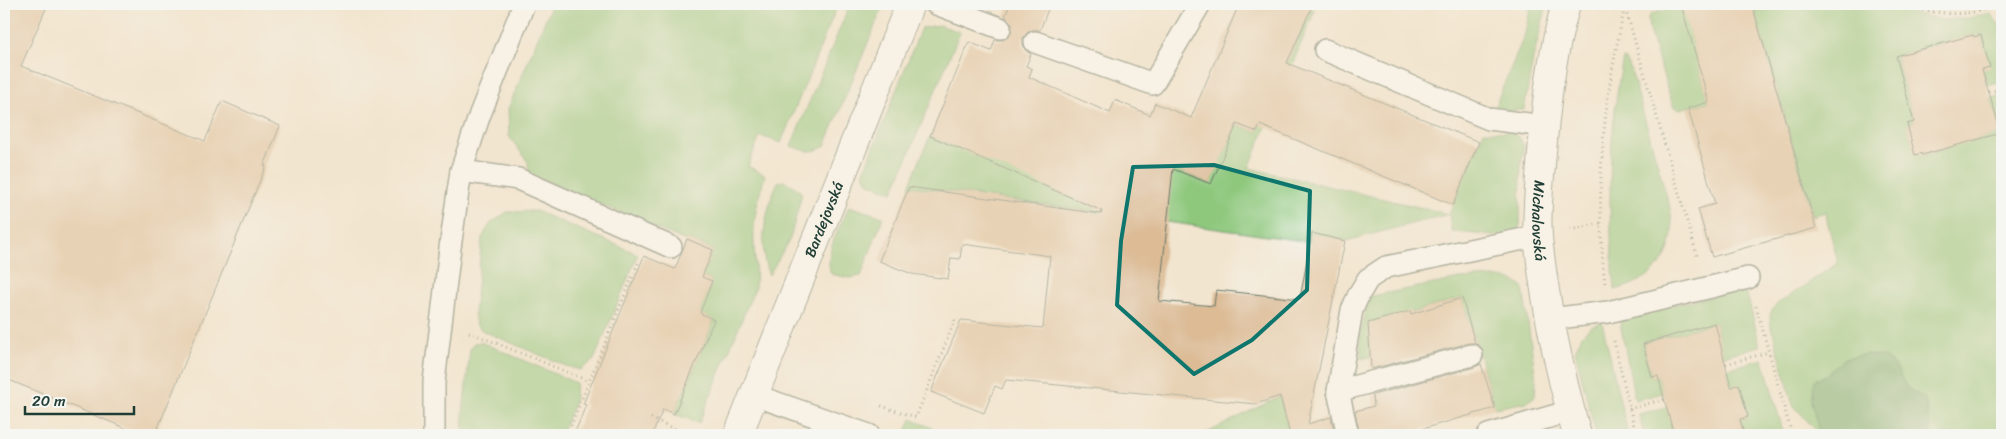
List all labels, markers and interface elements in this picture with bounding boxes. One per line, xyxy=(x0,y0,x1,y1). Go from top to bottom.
street label: Bardejovská xyxy=(797,177,851,261)
street label: Michalovská xyxy=(1524,179,1554,263)
scale bar xyxy=(25,384,134,416)
text: 20 m xyxy=(32,388,66,414)

